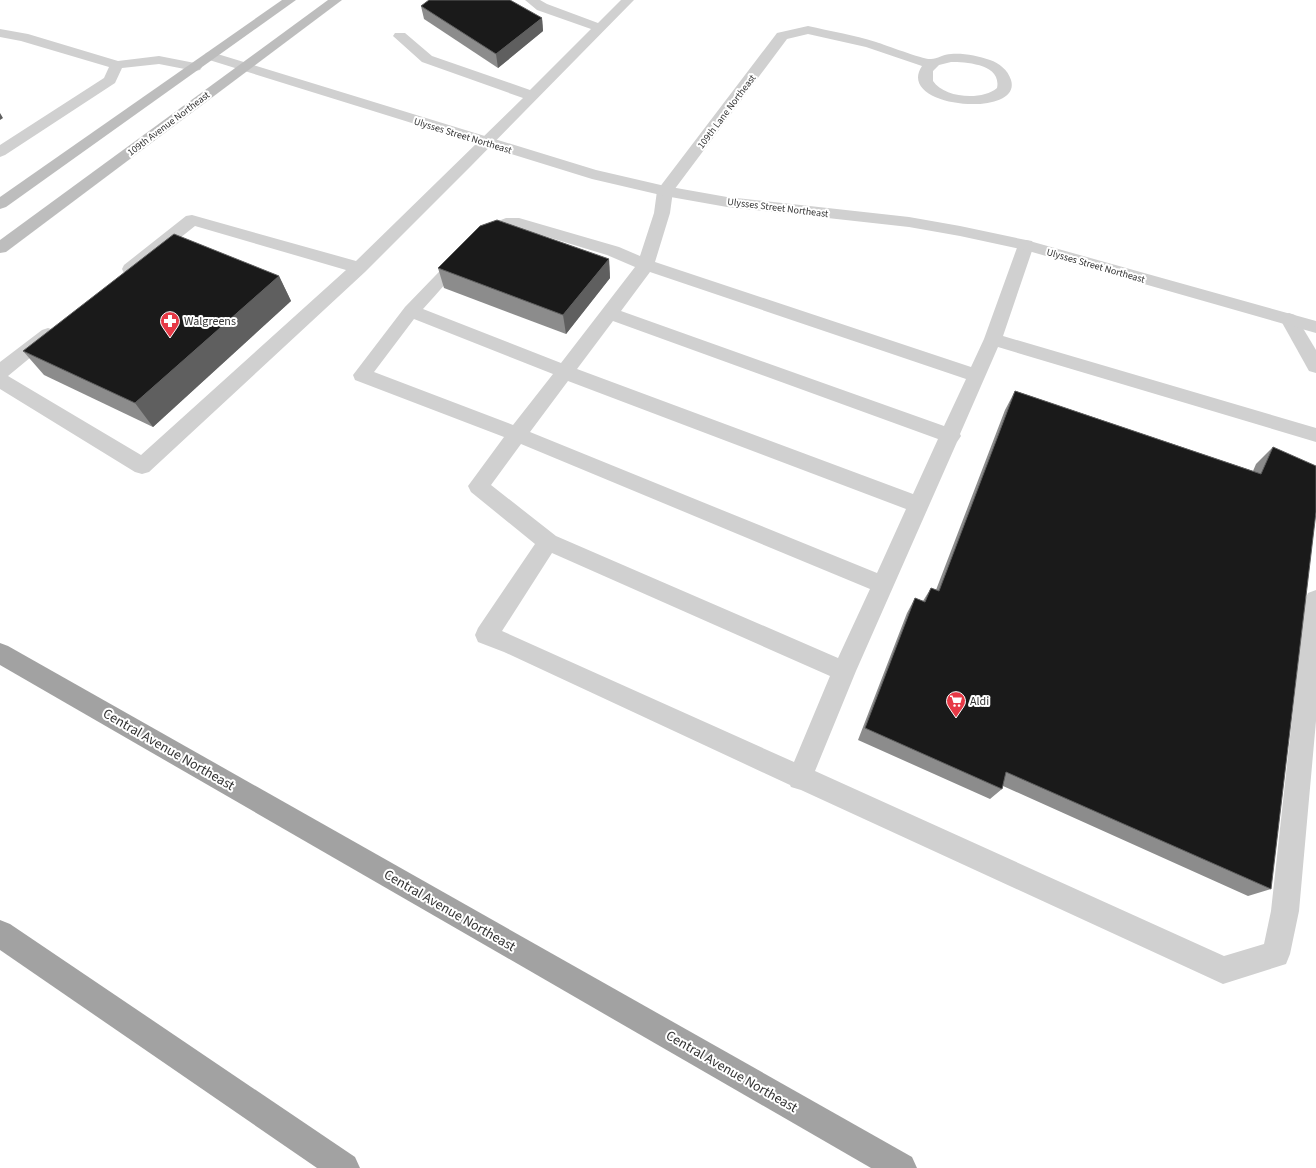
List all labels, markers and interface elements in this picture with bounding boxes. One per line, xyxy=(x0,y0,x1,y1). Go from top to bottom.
street label: 109th Lane Northeast xyxy=(694,71,760,152)
street label: 109th Avenue Northeast xyxy=(124,88,213,159)
street label: Ulysses Street Northeast xyxy=(412,114,514,158)
street label: Ulysses Street Northeast xyxy=(727,195,830,221)
street label: Ulysses Street Northeast xyxy=(1045,245,1147,287)
pharmacy icon: Walgreens xyxy=(159,310,181,338)
place label: Walgreens xyxy=(184,313,236,330)
supermarket icon: Aldi xyxy=(945,690,967,718)
place label: Aldi xyxy=(970,693,989,710)
street label: Central Avenue Northeast xyxy=(99,704,238,796)
street label: Central Avenue Northeast xyxy=(380,865,519,957)
street label: Central Avenue Northeast xyxy=(662,1026,801,1118)

